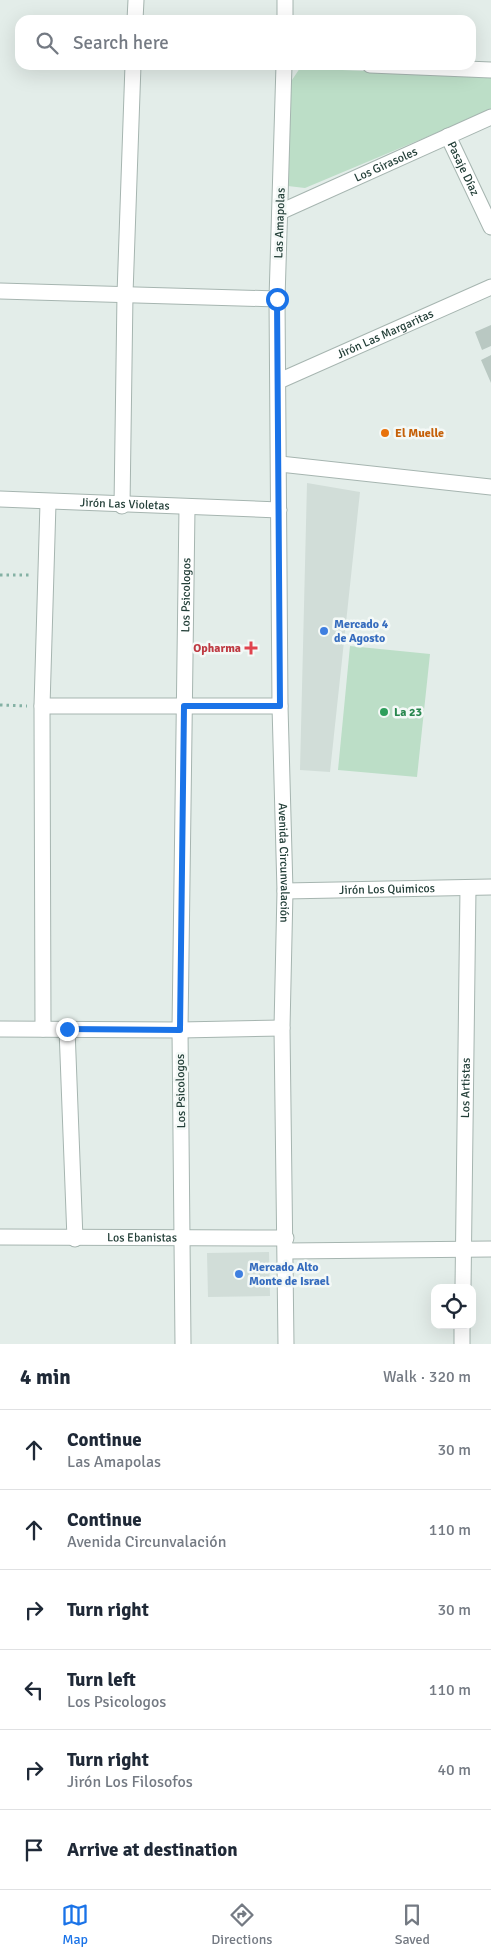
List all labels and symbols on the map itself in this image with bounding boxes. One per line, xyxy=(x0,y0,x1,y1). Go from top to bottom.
street label: Pasaje Díaz xyxy=(444,139,483,198)
street label: Los Girasoles xyxy=(352,144,420,185)
street label: Las Amapolas xyxy=(271,187,289,259)
route start xyxy=(266,288,289,311)
street label: Jirón Las Margaritas xyxy=(334,306,436,362)
place label: El Muelle xyxy=(395,426,444,441)
marker: El Muelle xyxy=(379,427,391,439)
street label: Jirón Las Violetas xyxy=(80,495,170,513)
street label: Los Psicologos xyxy=(178,558,194,632)
place label: Mercado 4 de Agosto xyxy=(334,617,389,646)
marker: Mercado 4 de Agosto xyxy=(318,625,330,637)
place label: Opharma xyxy=(193,641,241,656)
marker: Opharma xyxy=(245,642,257,654)
place label: La 23 xyxy=(394,705,422,720)
marker: La 23 xyxy=(378,706,390,718)
street label: Avenida Circunvalación xyxy=(275,803,293,923)
street label: Jirón Los Quimicos xyxy=(339,881,435,897)
route end xyxy=(56,1018,79,1041)
street label: Los Psicologos xyxy=(173,1054,189,1128)
street label: Los Artistas xyxy=(458,1058,473,1118)
street label: Los Ebanistas xyxy=(107,1230,177,1245)
place label: Mercado Alto Monte de Israel xyxy=(249,1260,330,1289)
marker: Mercado Alto Monte de Israel xyxy=(233,1268,245,1280)

